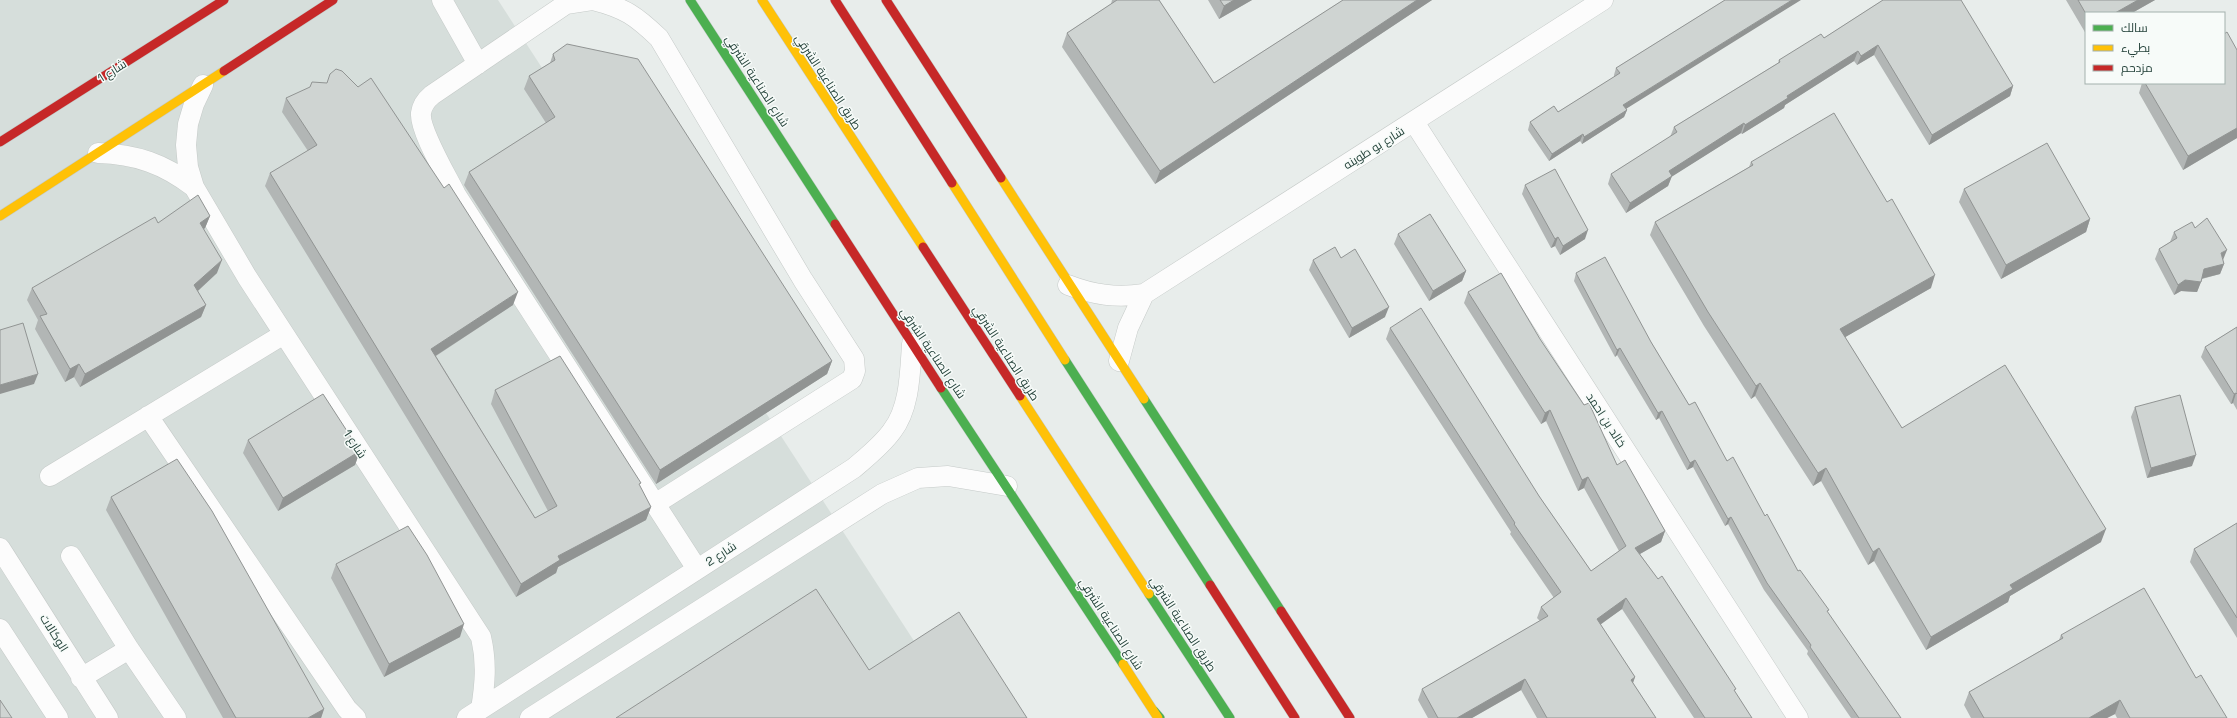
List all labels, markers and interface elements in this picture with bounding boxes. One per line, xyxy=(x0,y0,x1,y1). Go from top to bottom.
legend xyxy=(2085,12,2225,84)
text: سالك xyxy=(2121,20,2148,36)
street label: طريق الصناعية الشرقي xyxy=(789,31,865,134)
street label: شارع الصناعية الشرقي xyxy=(720,32,793,131)
text: بطيء xyxy=(2121,40,2150,58)
street label: شارع 1 xyxy=(94,56,130,86)
text: مزدحم xyxy=(2121,60,2153,76)
street label: شارع بو طوينه xyxy=(1340,123,1408,173)
street label: طريق الصناعية الشرقي xyxy=(967,302,1043,405)
street label: شارع الصناعية الشرقي xyxy=(895,304,969,403)
street label: خالد بن احمد xyxy=(1582,390,1630,450)
street label: شارع 1 xyxy=(340,426,370,462)
street label: شارع 2 xyxy=(703,538,739,570)
street label: طريق الصناعية الشرقي xyxy=(1144,573,1220,676)
street label: شارع الصناعية الشرقي xyxy=(1074,575,1147,674)
street label: الوكالات xyxy=(36,611,72,655)

